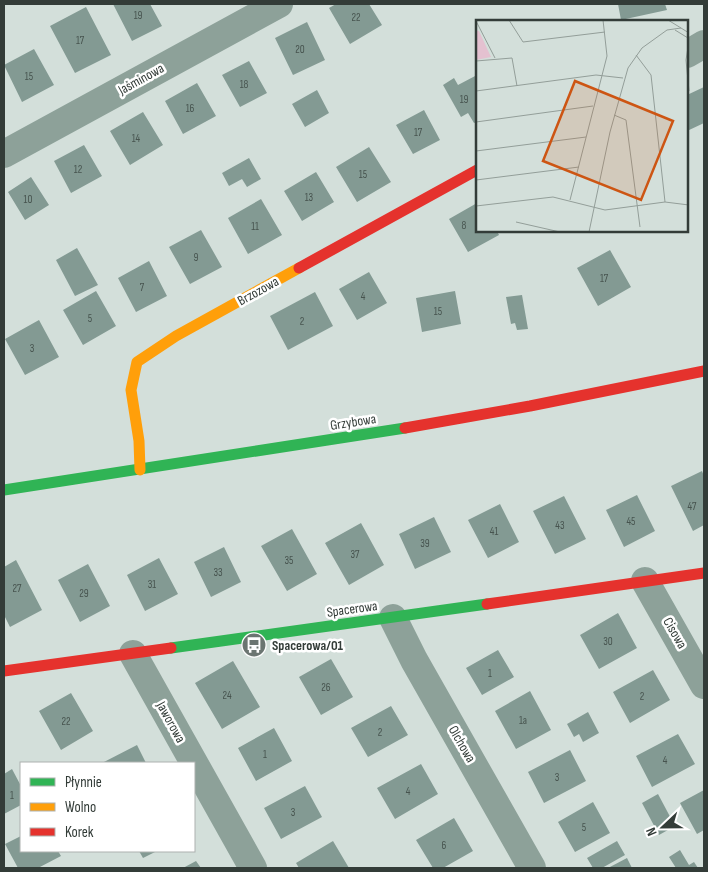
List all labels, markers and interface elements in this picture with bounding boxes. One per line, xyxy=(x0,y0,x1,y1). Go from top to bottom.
house number: 19 xyxy=(134,9,142,22)
house number: 22 xyxy=(351,11,361,24)
inset map xyxy=(476,20,688,232)
house number: 17 xyxy=(76,34,85,47)
house number: 20 xyxy=(295,43,305,56)
street label: Jaśminowa xyxy=(114,60,167,99)
house number: 15 xyxy=(25,70,33,83)
house number: 18 xyxy=(240,78,249,91)
house number: 19 xyxy=(460,93,468,106)
house number: 16 xyxy=(186,102,195,115)
house number: 17 xyxy=(414,126,423,139)
house number: 14 xyxy=(132,132,141,145)
house number: 12 xyxy=(74,163,83,176)
house number: 15 xyxy=(359,168,367,181)
house number: 13 xyxy=(305,191,314,204)
house number: 10 xyxy=(24,193,32,206)
house number: 8 xyxy=(462,219,467,232)
house number: 11 xyxy=(251,220,259,233)
house number: 9 xyxy=(194,251,199,264)
house number: 17 xyxy=(600,272,609,285)
street label: Brzozowa xyxy=(234,273,282,309)
house number: 7 xyxy=(140,281,145,294)
house number: 4 xyxy=(361,290,366,303)
house number: 15 xyxy=(434,305,442,318)
house number: 5 xyxy=(88,312,92,325)
house number: 2 xyxy=(300,315,305,328)
house number: 3 xyxy=(30,342,35,355)
street label: Grzybowa xyxy=(329,410,377,434)
house number: 47 xyxy=(688,500,697,513)
house number: 45 xyxy=(626,515,636,528)
house number: 43 xyxy=(555,519,565,532)
house number: 41 xyxy=(490,525,498,538)
house number: 39 xyxy=(420,537,430,550)
house number: 37 xyxy=(350,548,360,561)
house number: 35 xyxy=(284,554,294,567)
house number: 33 xyxy=(213,566,223,579)
house number: 31 xyxy=(148,578,156,591)
house number: 27 xyxy=(13,582,22,595)
house number: 29 xyxy=(79,587,89,600)
street label: Spacerowa xyxy=(326,597,378,621)
street label: Cisowa xyxy=(659,614,691,652)
bus stop icon: Spacerowa/01 xyxy=(241,632,267,658)
house number: 30 xyxy=(603,635,613,648)
place label: Spacerowa/01 xyxy=(272,637,344,654)
house number: 1 xyxy=(488,667,492,680)
house number: 26 xyxy=(321,681,331,694)
house number: 24 xyxy=(222,689,232,702)
house number: 2 xyxy=(640,690,645,703)
street label: Jaworowa xyxy=(152,698,189,746)
house number: 1a xyxy=(519,714,527,727)
house number: 22 xyxy=(61,715,71,728)
street label: Olchowa xyxy=(445,722,479,766)
house number: 2 xyxy=(378,726,383,739)
house number: 1 xyxy=(263,748,267,761)
house number: 4 xyxy=(663,754,668,767)
legend xyxy=(20,762,195,852)
house number: 3 xyxy=(555,771,560,784)
text: Płynnie xyxy=(65,773,102,792)
house number: 4 xyxy=(406,785,411,798)
house number: 1 xyxy=(10,789,14,802)
text: Wolno xyxy=(65,798,96,817)
north arrow xyxy=(638,802,688,852)
house number: 3 xyxy=(291,806,296,819)
house number: 5 xyxy=(582,821,586,834)
text: Korek xyxy=(65,823,94,842)
text: N xyxy=(642,825,661,838)
house number: 6 xyxy=(442,839,447,852)

